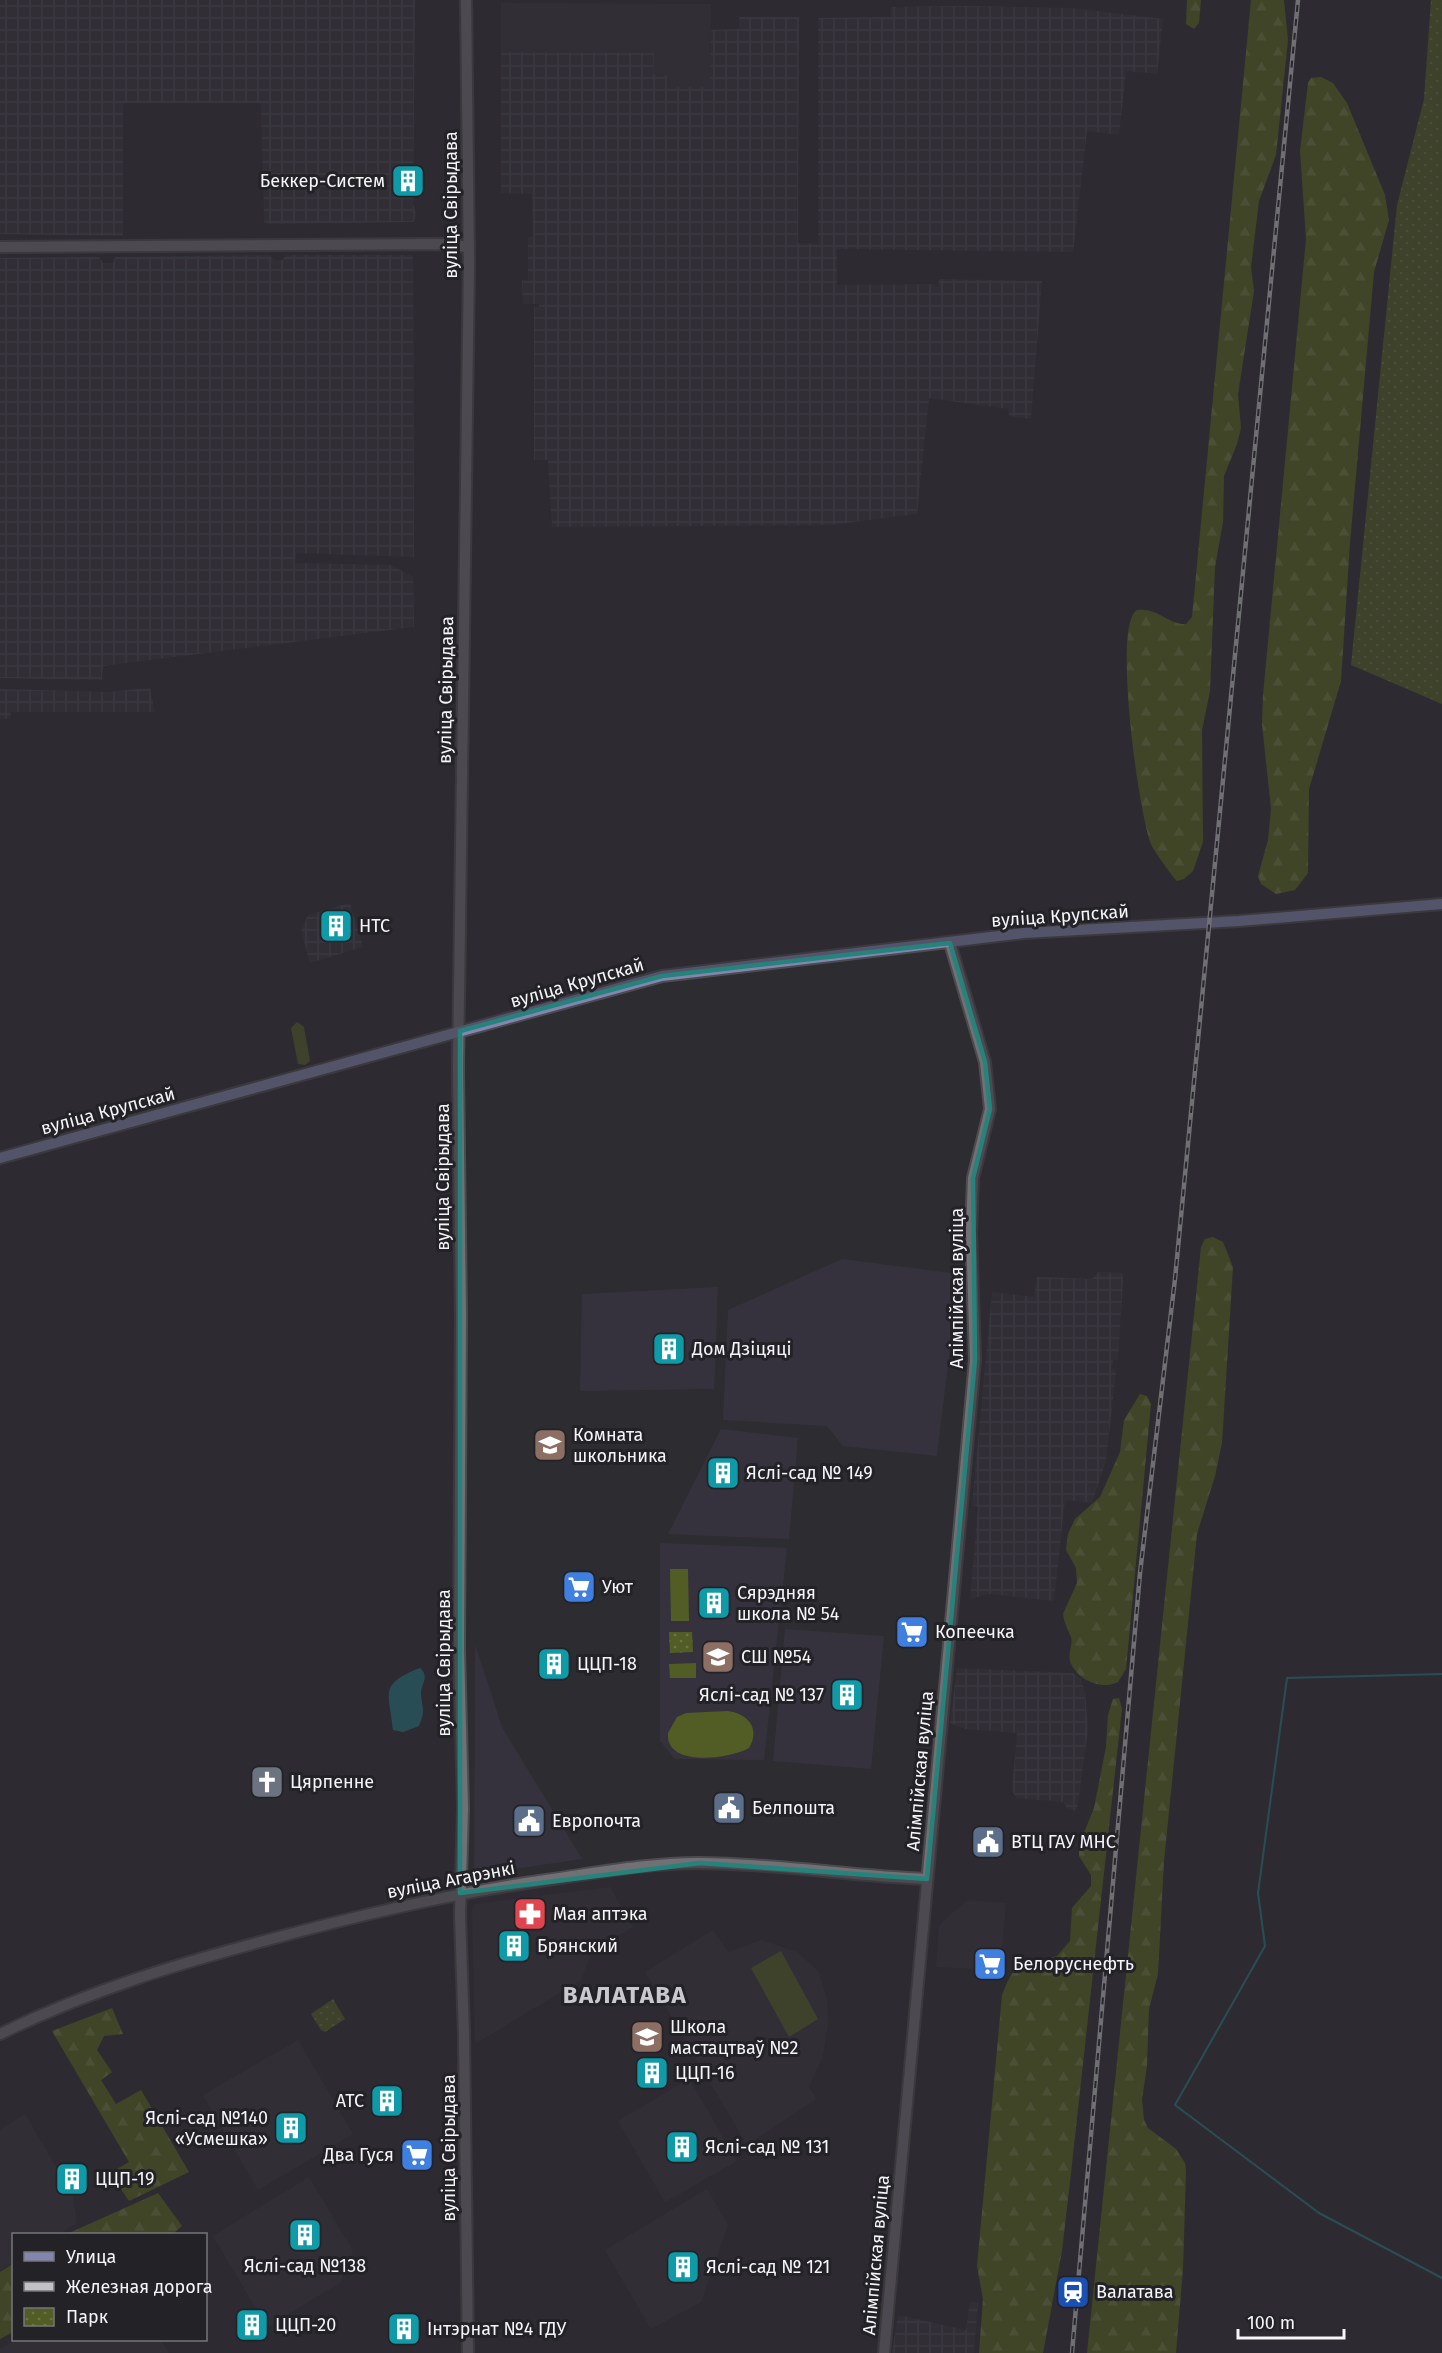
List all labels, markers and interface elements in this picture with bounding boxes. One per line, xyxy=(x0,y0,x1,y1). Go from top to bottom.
street label: вуліца Свірыдава xyxy=(440,131,462,279)
building icon: Беккер-Систем xyxy=(390,163,426,199)
place label: Беккер-Систем xyxy=(260,170,385,192)
street label: вуліца Свірыдава xyxy=(434,616,458,764)
street label: вуліца Крупскай xyxy=(990,900,1130,932)
building icon: НТС xyxy=(318,908,354,944)
place label: НТС xyxy=(359,915,390,937)
street label: вуліца Крупскай xyxy=(508,953,646,1013)
street label: вуліца Крупскай xyxy=(38,1083,178,1139)
street label: вуліца Свірыдава xyxy=(432,1103,454,1251)
street label: Алімпійская вуліца xyxy=(946,1208,968,1368)
building icon: Дом Дзіцяці xyxy=(651,1331,687,1367)
place label: Дом Дзіцяці xyxy=(691,1338,792,1360)
place label: Комната школьника xyxy=(573,1424,667,1467)
school or university icon: Комната школьника xyxy=(532,1427,568,1463)
building icon: Яслі-сад № 149 xyxy=(705,1455,741,1491)
place label: Яслі-сад № 149 xyxy=(746,1462,873,1484)
supermarket icon: Уют xyxy=(561,1569,597,1605)
place label: Уют xyxy=(602,1576,634,1598)
place label: Сярэдняя школа № 54 xyxy=(737,1582,840,1625)
building icon: Сярэдняя школа № 54 xyxy=(696,1585,732,1621)
street label: вуліца Свірыдава xyxy=(433,1589,455,1737)
supermarket icon: Копеечка xyxy=(894,1614,930,1650)
place label: Копеечка xyxy=(935,1621,1015,1643)
school or university icon: СШ №54 xyxy=(700,1639,736,1675)
building icon: ЦЦП-18 xyxy=(536,1646,572,1682)
place label: СШ №54 xyxy=(741,1646,812,1668)
place label: ЦЦП-18 xyxy=(577,1653,637,1675)
building icon: Яслі-сад № 137 xyxy=(829,1677,865,1713)
place label: Яслі-сад № 137 xyxy=(699,1684,824,1706)
street label: Алімпійская вуліца xyxy=(902,1690,938,1852)
church icon: Цярпенне xyxy=(249,1764,285,1800)
place label: Цярпенне xyxy=(290,1771,374,1793)
public building icon: Белпошта xyxy=(711,1790,747,1826)
place label: Белпошта xyxy=(752,1797,835,1819)
public building icon: Европочта xyxy=(511,1803,547,1839)
place label: Европочта xyxy=(552,1810,641,1832)
public building icon: ВТЦ ГАУ МНС xyxy=(970,1824,1006,1860)
place label: ВТЦ ГАУ МНС xyxy=(1011,1831,1116,1853)
street label: вуліца Агарэнкі xyxy=(385,1857,517,1903)
pharmacy icon: Мая аптэка xyxy=(512,1896,548,1932)
place label: Мая аптэка xyxy=(553,1903,648,1925)
building icon: Брянский xyxy=(496,1928,532,1964)
place label: Брянский xyxy=(537,1935,618,1957)
supermarket icon: Белоруснефть xyxy=(972,1946,1008,1982)
place label: Белоруснефть xyxy=(1013,1953,1134,1975)
district label: ВАЛАТАВА xyxy=(563,1981,687,2009)
place label: Школа мастацтваў №2 xyxy=(670,2016,798,2059)
school or university icon: Школа мастацтваў №2 xyxy=(629,2019,665,2055)
building icon: ЦЦП-16 xyxy=(634,2055,670,2091)
place label: ЦЦП-16 xyxy=(675,2062,734,2084)
street label: вуліца Свірыдава xyxy=(438,2074,460,2222)
building icon: АТС xyxy=(369,2083,405,2119)
place label: АТС xyxy=(336,2090,364,2112)
place label: Яслі-сад №140 «Усмешка» xyxy=(145,2107,268,2150)
building icon: Яслі-сад №140 «Усмешка» xyxy=(273,2110,309,2146)
building icon: Яслі-сад № 131 xyxy=(664,2129,700,2165)
place label: Яслі-сад № 131 xyxy=(705,2136,829,2158)
supermarket icon: Два Гуся xyxy=(399,2137,435,2173)
place label: Два Гуся xyxy=(322,2144,394,2166)
building icon: ЦЦП-19 xyxy=(54,2161,90,2197)
place label: ЦЦП-19 xyxy=(95,2168,154,2190)
street label: Алімпійская вуліца xyxy=(858,2174,894,2336)
building icon: Яслі-сад №138 xyxy=(287,2217,323,2253)
legend xyxy=(12,2233,207,2341)
text: Улица xyxy=(66,2246,116,2268)
building icon: Яслі-сад № 121 xyxy=(665,2249,701,2285)
place label: Яслі-сад №138 xyxy=(244,2255,366,2277)
place label: Яслі-сад № 121 xyxy=(706,2256,830,2278)
station icon: Валатава xyxy=(1055,2274,1091,2310)
text: Железная дорога xyxy=(66,2276,213,2298)
place label: Валатава xyxy=(1096,2281,1174,2303)
scale bar xyxy=(1238,2302,1344,2340)
text: Парк xyxy=(66,2306,109,2328)
building icon: ЦЦП-20 xyxy=(234,2307,270,2343)
building icon: Інтэрнат №4 ГДУ xyxy=(386,2311,422,2347)
text: 100 m xyxy=(1247,2312,1295,2334)
place label: ЦЦП-20 xyxy=(275,2314,336,2336)
place label: Інтэрнат №4 ГДУ xyxy=(427,2318,567,2340)

